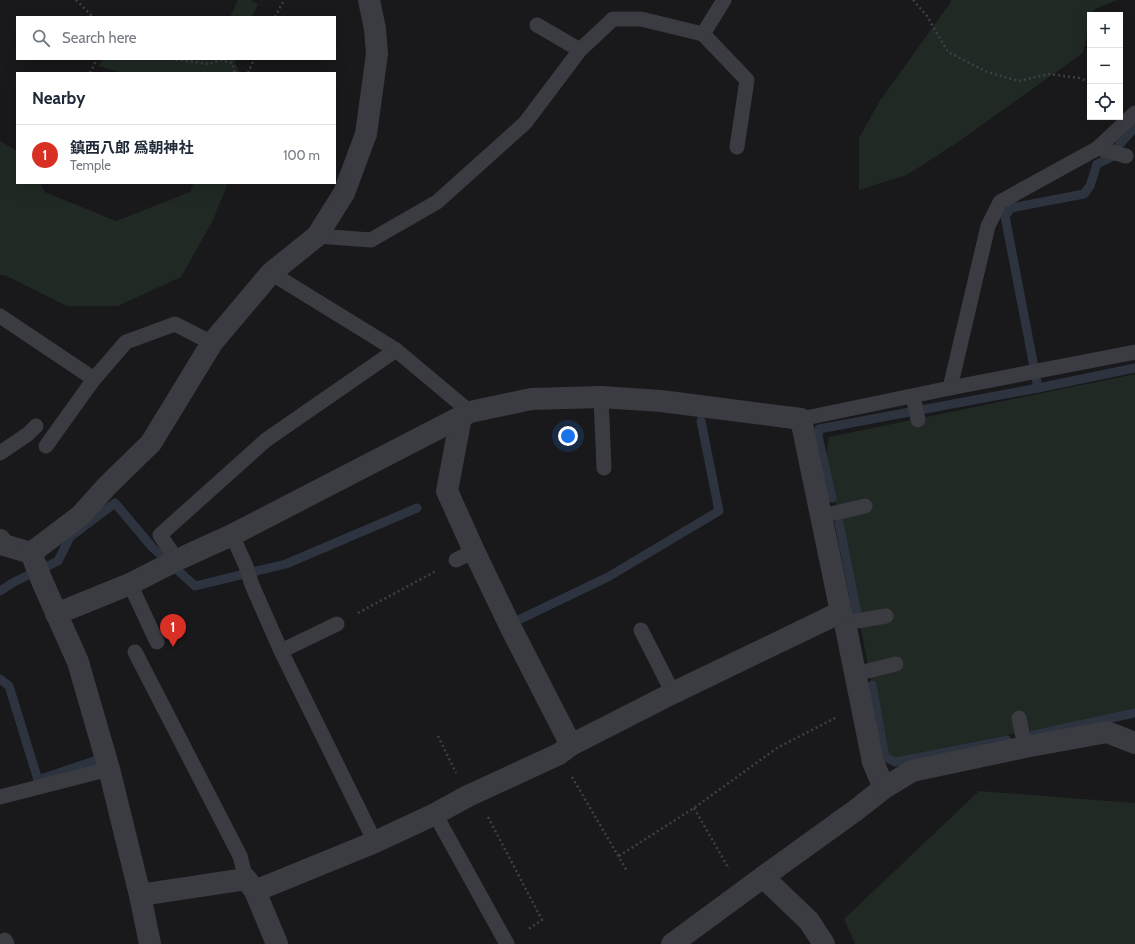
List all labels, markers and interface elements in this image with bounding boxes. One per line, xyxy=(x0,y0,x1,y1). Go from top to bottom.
map controls xyxy=(1087,12,1123,120)
button: + xyxy=(1087,12,1123,48)
search box xyxy=(16,16,336,60)
icon: search xyxy=(30,27,52,49)
text: Search here xyxy=(62,29,137,47)
button: − xyxy=(1087,48,1123,84)
button: locate xyxy=(1087,84,1123,120)
text: Nearby xyxy=(32,88,85,108)
text: 鎮西八郎 爲朝神社 xyxy=(70,139,193,157)
text: 1 xyxy=(43,147,47,163)
text: 100 m xyxy=(283,147,320,163)
text: Temple xyxy=(70,157,111,173)
your location xyxy=(558,426,578,446)
pin: 1 xyxy=(160,614,186,647)

